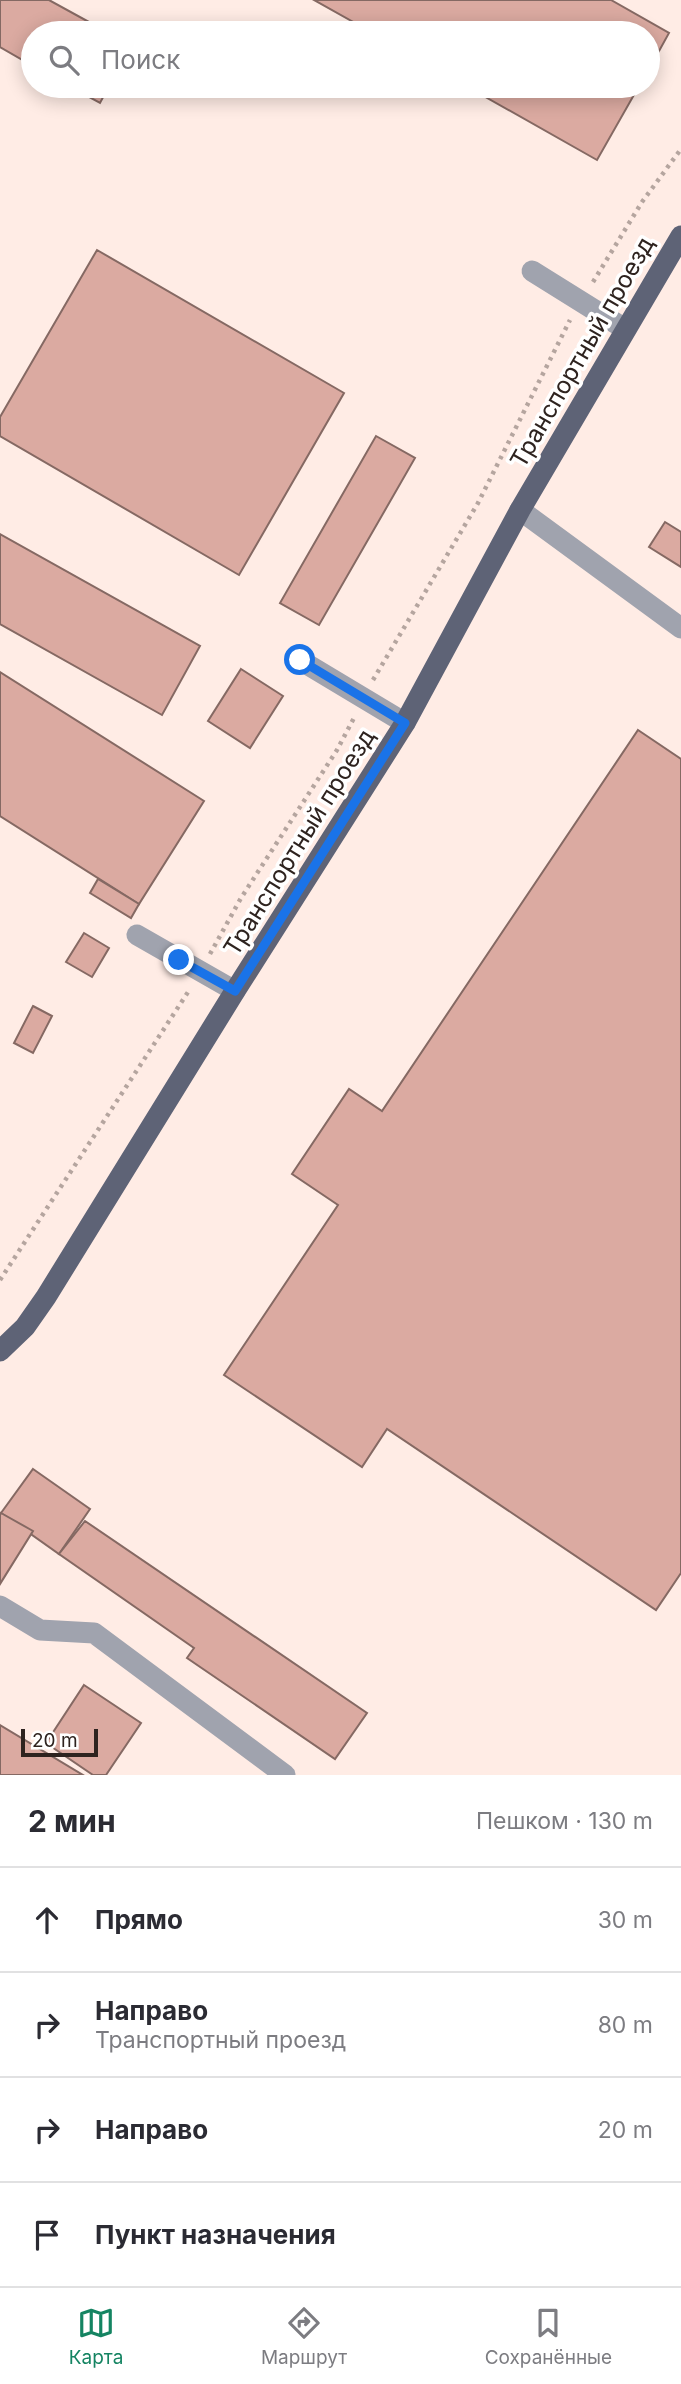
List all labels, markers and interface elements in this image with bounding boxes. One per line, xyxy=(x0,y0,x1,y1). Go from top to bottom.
search box xyxy=(21,21,660,98)
icon: search xyxy=(45,41,83,79)
text: Поиск xyxy=(101,44,180,75)
street label: Транспортный проезд xyxy=(504,231,660,473)
route start xyxy=(284,644,315,675)
street label: Транспортный проезд xyxy=(217,723,381,961)
route end xyxy=(163,944,194,975)
scale bar xyxy=(21,1726,98,1758)
text: 20 m xyxy=(32,1729,78,1752)
text: 2 мин xyxy=(28,1803,116,1839)
text: Пешком · 130 m xyxy=(476,1807,653,1835)
icon: ahead xyxy=(28,1901,66,1939)
text: Прямо xyxy=(95,1904,183,1935)
text: 30 m xyxy=(598,1906,653,1934)
text: Направо xyxy=(95,1995,208,2026)
icon: right xyxy=(28,2006,66,2044)
text: 80 m xyxy=(598,2011,653,2039)
text: Транспортный проезд xyxy=(95,2026,346,2054)
icon: right xyxy=(28,2111,66,2149)
text: Направо xyxy=(95,2114,208,2145)
text: 20 m xyxy=(598,2116,653,2144)
icon: arrive xyxy=(28,2216,66,2254)
text: Пункт назначения xyxy=(95,2219,336,2250)
tab: Карта xyxy=(69,2304,123,2369)
tab: Маршрут xyxy=(261,2304,347,2369)
tab: Сохранённые xyxy=(485,2304,612,2369)

